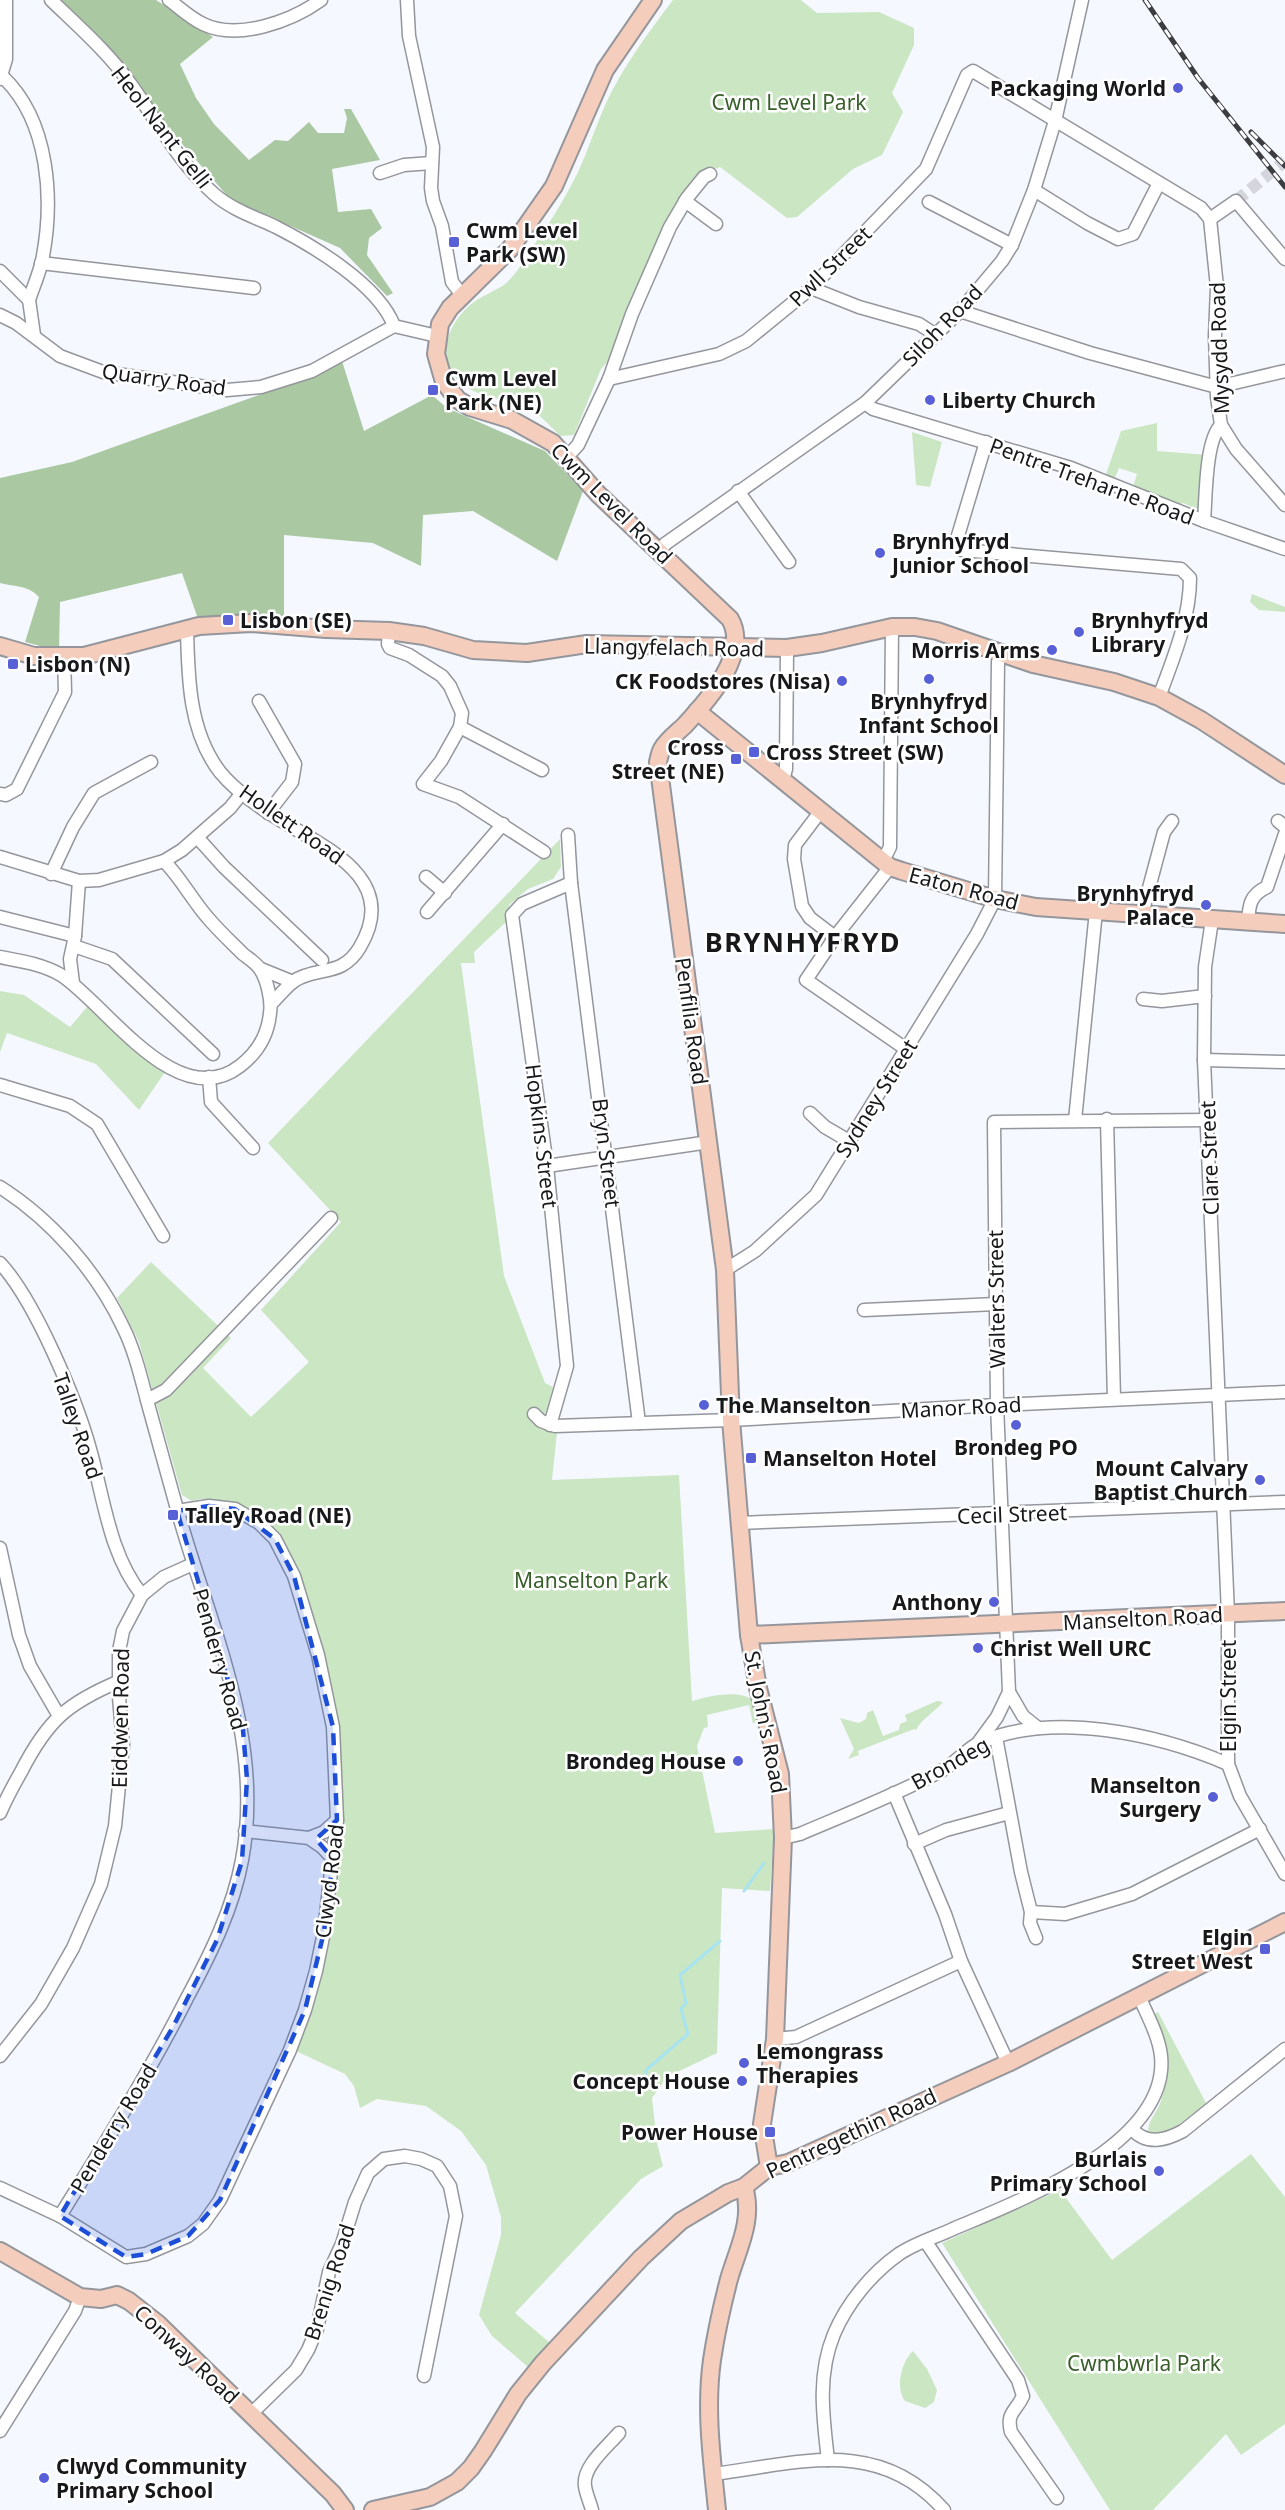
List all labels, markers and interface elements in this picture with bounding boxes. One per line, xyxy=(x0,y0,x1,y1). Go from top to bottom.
street label: Heol Nant Gelli xyxy=(105,60,219,194)
place label: Packaging World xyxy=(990,74,1166,102)
marker: Packaging World xyxy=(1171,81,1185,95)
park label: Cwm Level Park xyxy=(711,88,867,116)
place label: Cwm Level Park (SW) xyxy=(466,216,578,268)
street label: Pwll Street xyxy=(783,219,877,312)
marker: Cwm Level Park (SW) xyxy=(447,235,461,249)
street label: Siloh Road xyxy=(896,278,988,372)
street label: Mysydd Road xyxy=(1203,281,1235,415)
street label: Quarry Road xyxy=(100,356,228,402)
place label: Cwm Level Park (NE) xyxy=(445,364,557,416)
marker: Cwm Level Park (NE) xyxy=(426,383,440,397)
place label: Liberty Church xyxy=(942,386,1096,414)
marker: Liberty Church xyxy=(923,393,937,407)
street label: Pentre Treharne Road xyxy=(986,431,1198,531)
street label: Cwm Level Road xyxy=(545,436,679,570)
place label: Brynhyfryd Junior School xyxy=(890,527,1029,579)
marker: Brynhyfryd Junior School xyxy=(873,546,887,560)
place label: Lisbon (SE) xyxy=(240,606,352,634)
place label: Brynhyfryd Library xyxy=(1091,606,1208,658)
marker: Lisbon (SE) xyxy=(221,613,235,627)
marker: Brynhyfryd Library xyxy=(1072,625,1086,639)
street label: Llangyfelach Road xyxy=(584,631,764,663)
place label: Morris Arms xyxy=(911,636,1040,664)
marker: Morris Arms xyxy=(1045,643,1059,657)
place label: Lisbon (N) xyxy=(25,650,130,678)
marker: Lisbon (N) xyxy=(6,657,20,671)
place label: CK Foodstores (Nisa) xyxy=(615,667,830,695)
marker: Brynhyfryd Infant School xyxy=(922,672,936,686)
marker: CK Foodstores (Nisa) xyxy=(835,674,849,688)
place label: Brynhyfryd Infant School xyxy=(859,687,999,739)
place label: Cross Street (NE) xyxy=(612,733,724,785)
place label: Cross Street (SW) xyxy=(766,738,944,766)
marker: Cross Street (SW) xyxy=(747,745,761,759)
marker: Cross Street (NE) xyxy=(729,752,743,766)
street label: Hollett Road xyxy=(234,778,350,870)
street label: Eaton Road xyxy=(906,860,1022,916)
place label: Brynhyfryd Palace xyxy=(1077,879,1194,931)
marker: Brynhyfryd Palace xyxy=(1199,898,1213,912)
district label: BRYNHYFRYD xyxy=(705,923,901,960)
street label: Penfilia Road xyxy=(669,955,715,1087)
street label: Sydney Street xyxy=(829,1033,924,1162)
street label: Hopkins Street xyxy=(519,1062,565,1210)
street label: Bryn Street xyxy=(586,1097,628,1210)
street label: Clare Street xyxy=(1193,1100,1225,1216)
street label: Walters Street xyxy=(981,1229,1011,1369)
street label: Talley Road xyxy=(47,1369,109,1483)
street label: Manor Road xyxy=(900,1390,1022,1424)
place label: The Manselton xyxy=(716,1391,871,1419)
marker: The Manselton xyxy=(697,1398,711,1412)
marker: Brondeg PO xyxy=(1009,1418,1023,1432)
place label: Brondeg PO xyxy=(954,1433,1078,1461)
place label: Manselton Hotel xyxy=(763,1444,937,1472)
marker: Manselton Hotel xyxy=(744,1451,758,1465)
place label: Mount Calvary Baptist Church xyxy=(1093,1454,1248,1506)
marker: Mount Calvary Baptist Church xyxy=(1253,1473,1267,1487)
street label: Cecil Street xyxy=(956,1498,1068,1530)
place label: Talley Road (NE) xyxy=(185,1501,351,1529)
marker: Talley Road (NE) xyxy=(166,1508,180,1522)
park label: Manselton Park xyxy=(514,1566,669,1594)
street label: Penderry Road xyxy=(186,1585,254,1733)
place label: Anthony xyxy=(892,1588,982,1616)
marker: Anthony xyxy=(987,1595,1001,1609)
street label: Manselton Road xyxy=(1062,1600,1224,1636)
place label: Christ Well URC xyxy=(990,1634,1151,1662)
street label: Elgin Street xyxy=(1214,1639,1242,1752)
marker: Christ Well URC xyxy=(971,1641,985,1655)
street label: Eiddwen Road xyxy=(105,1648,135,1788)
street label: St. John's Road xyxy=(738,1648,794,1796)
street label: Brondeg xyxy=(906,1730,994,1796)
place label: Brondeg House xyxy=(566,1747,726,1775)
marker: Brondeg House xyxy=(731,1754,745,1768)
place label: Manselton Surgery xyxy=(1090,1771,1201,1823)
marker: Manselton Surgery xyxy=(1206,1790,1220,1804)
street label: Clwyd Road xyxy=(308,1822,350,1940)
place label: Elgin Street West xyxy=(1132,1923,1253,1975)
marker: Elgin Street West xyxy=(1258,1942,1272,1956)
place label: Lemongrass Therapies xyxy=(756,2037,883,2089)
marker: Lemongrass Therapies xyxy=(737,2056,751,2070)
street label: Penderry Road xyxy=(63,2058,163,2198)
place label: Concept House xyxy=(573,2067,730,2095)
marker: Concept House xyxy=(735,2074,749,2088)
street label: Pentregethin Road xyxy=(761,2081,941,2185)
place label: Power House xyxy=(621,2118,758,2146)
marker: Power House xyxy=(763,2125,777,2139)
place label: Burlais Primary School xyxy=(990,2145,1147,2197)
marker: Burlais Primary School xyxy=(1152,2164,1166,2178)
street label: Brenig Road xyxy=(297,2220,361,2344)
street label: Conway Road xyxy=(128,2298,246,2410)
park label: Cwmbwrla Park xyxy=(1067,2349,1222,2377)
place label: Clwyd Community Primary School xyxy=(56,2452,247,2504)
marker: Clwyd Community Primary School xyxy=(37,2471,51,2485)

